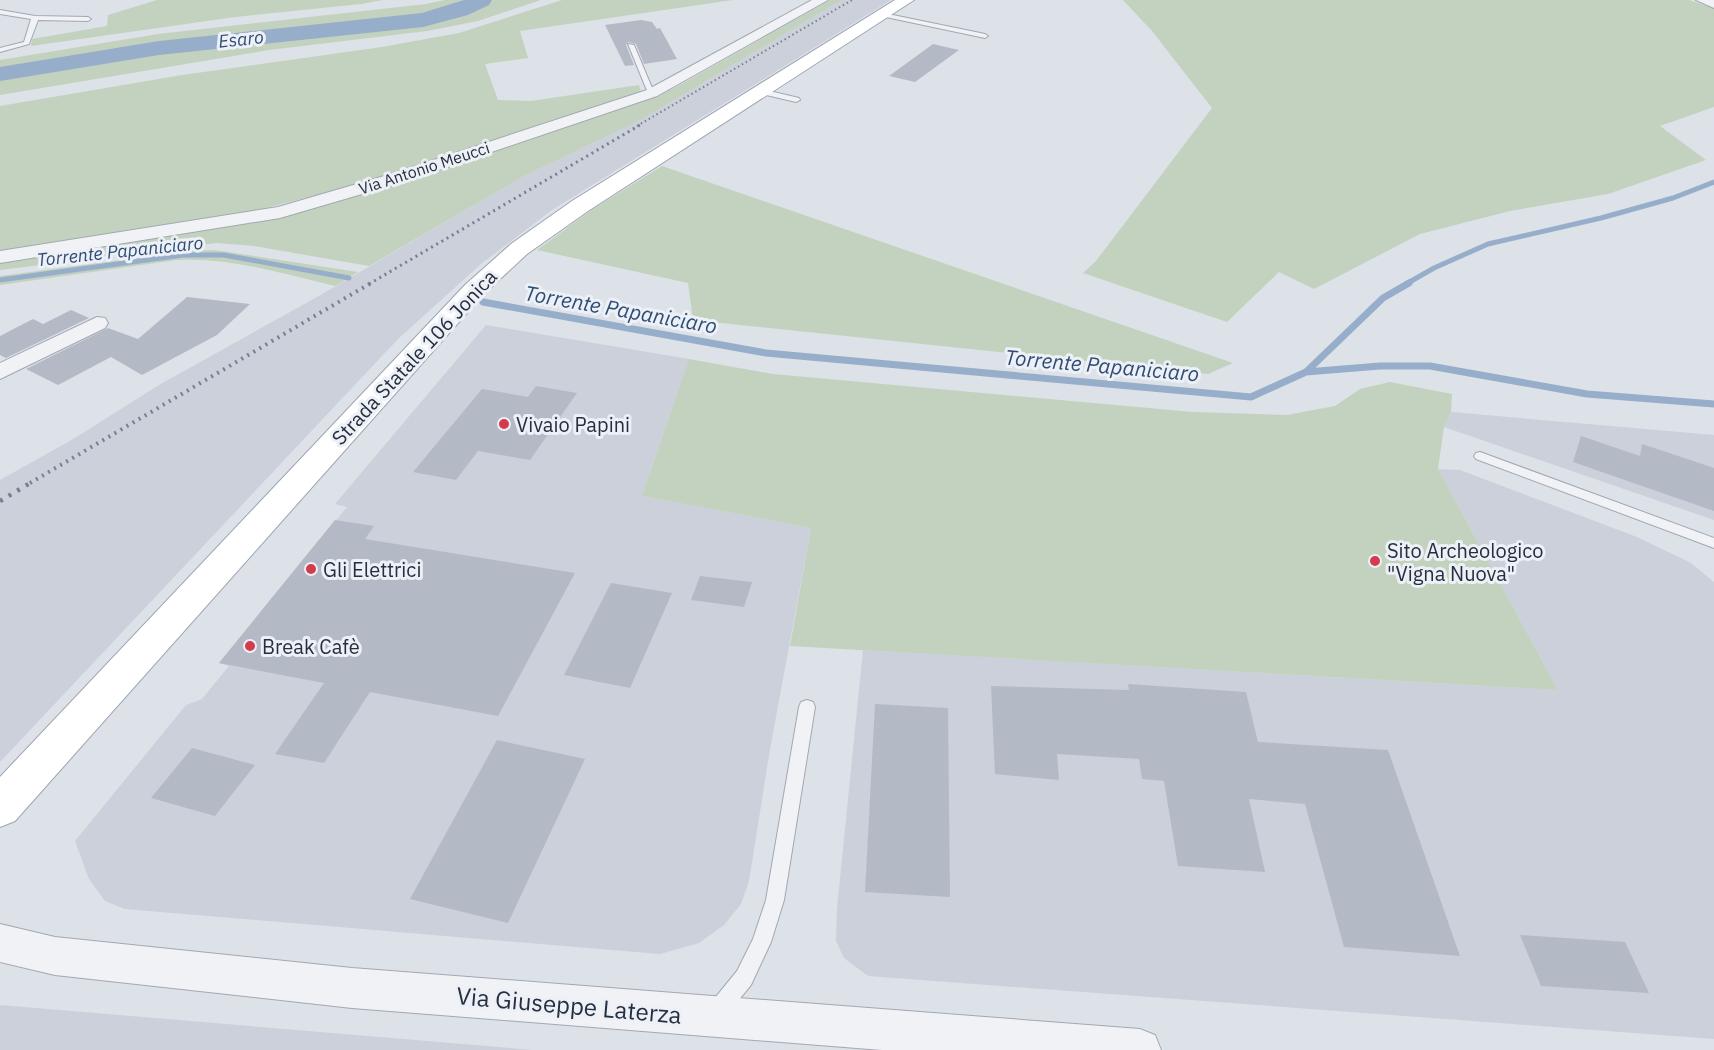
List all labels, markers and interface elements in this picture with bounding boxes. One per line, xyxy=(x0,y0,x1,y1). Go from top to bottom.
water label: Esaro xyxy=(217,25,265,53)
street label: Via Antonio Meucci xyxy=(356,137,492,199)
water label: Torrente Papaniciaro xyxy=(36,231,204,271)
street label: Strada Statale 106 Jonica xyxy=(325,263,503,451)
water label: Torrente Papaniciaro xyxy=(523,278,719,340)
water label: Torrente Papaniciaro xyxy=(1004,343,1200,387)
place label: Vivaio Papini xyxy=(516,411,630,438)
marker: Vivaio Papini xyxy=(497,417,511,431)
place label: Sito Archeologico "Vigna Nuova" xyxy=(1387,537,1543,587)
marker: Sito Archeologico "Vigna Nuova" xyxy=(1368,554,1382,568)
place label: Gli Elettrici xyxy=(323,556,421,583)
marker: Gli Elettrici xyxy=(304,562,318,576)
place label: Break Cafè xyxy=(262,633,360,660)
marker: Break Cafè xyxy=(243,639,257,653)
street label: Via Giuseppe Laterza xyxy=(455,979,683,1031)

